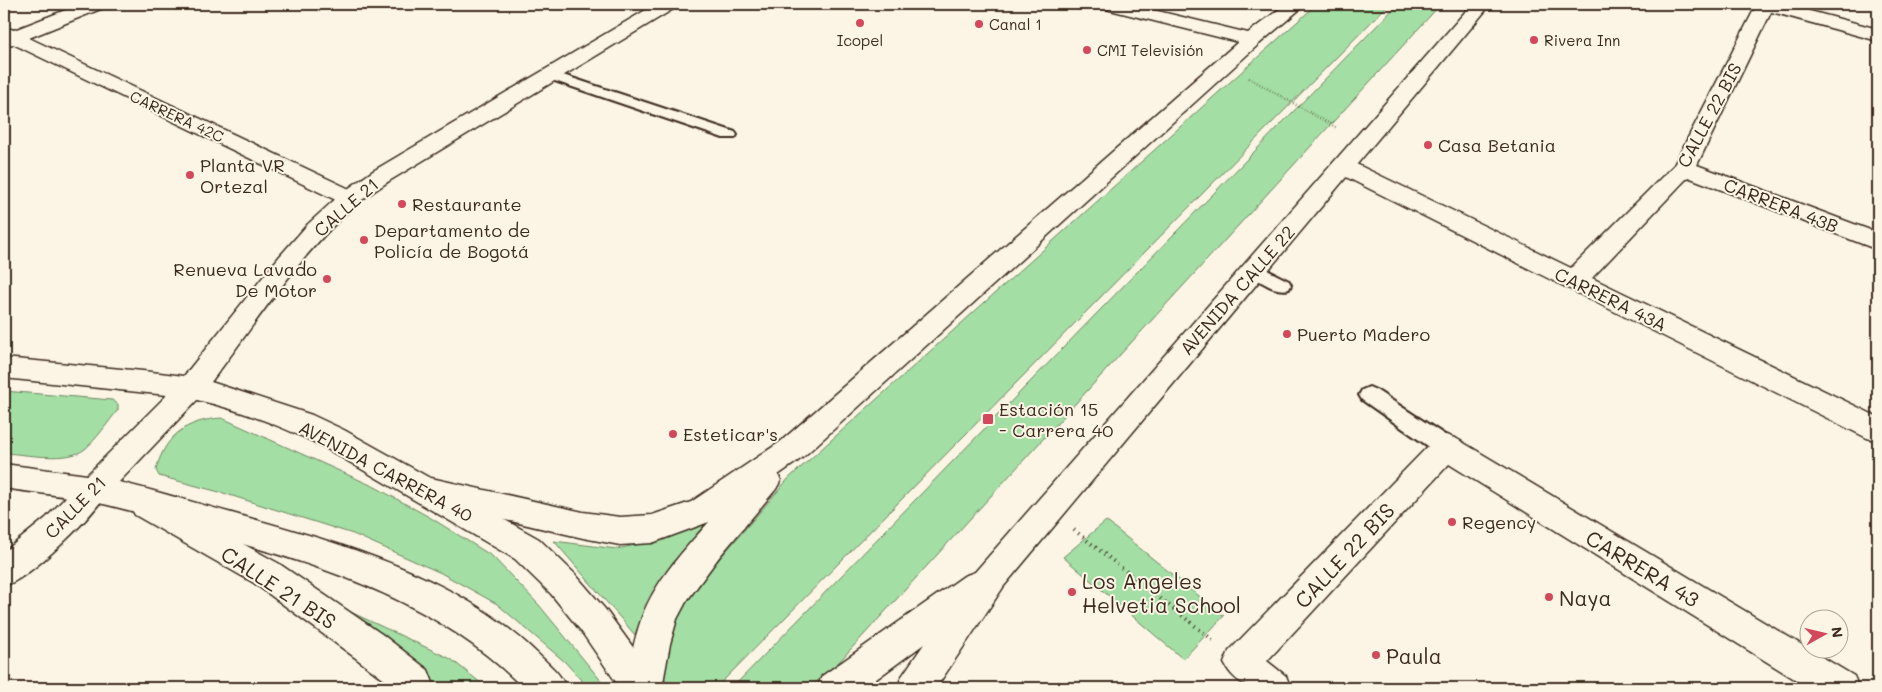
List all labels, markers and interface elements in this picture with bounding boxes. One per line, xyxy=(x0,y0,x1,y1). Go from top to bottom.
place label: Canal 1 xyxy=(989,14,1042,34)
marker: Icopel xyxy=(854,17,866,29)
marker: Canal 1 xyxy=(973,18,985,30)
place label: Icopel xyxy=(837,30,883,50)
place label: Rivera Inn xyxy=(1544,30,1620,50)
marker: Rivera Inn xyxy=(1528,34,1540,46)
place label: CMI Televisión xyxy=(1097,40,1203,60)
marker: CMI Televisión xyxy=(1081,44,1093,56)
street label: CALLE 22 BIS xyxy=(1671,58,1747,172)
street label: CARRERA 42C xyxy=(127,85,228,147)
place label: Casa Betania xyxy=(1438,133,1556,157)
marker: Casa Betania xyxy=(1422,139,1434,151)
place label: Planta VR Ortezal xyxy=(200,153,285,198)
marker: Planta VR Ortezal xyxy=(184,169,196,181)
street label: CALLE 21 xyxy=(309,172,383,242)
street label: CARRERA 43B xyxy=(1720,172,1842,238)
place label: Restaurante xyxy=(412,192,522,216)
marker: Restaurante xyxy=(396,198,408,210)
place label: Departamento de Policía de Bogotá xyxy=(374,218,530,263)
street label: AVENIDA CALLE 22 xyxy=(1174,220,1300,360)
marker: Departamento de Policía de Bogotá xyxy=(358,234,370,246)
place label: Renueva Lavado De Motor xyxy=(173,257,317,302)
street label: CARRERA 43A xyxy=(1551,261,1671,337)
marker: Renueva Lavado De Motor xyxy=(321,273,333,285)
place label: Puerto Madero xyxy=(1297,322,1431,346)
marker: Puerto Madero xyxy=(1281,328,1293,340)
place label: Estación 15 - Carrera 40 xyxy=(999,397,1113,442)
marker: Estación 15 - Carrera 40 xyxy=(981,412,995,426)
street label: AVENIDA CARRERA 40 xyxy=(295,415,477,527)
place label: Esteticar's xyxy=(683,422,778,446)
marker: Esteticar's xyxy=(667,428,679,440)
street label: CALLE 21 xyxy=(39,470,111,544)
street label: CALLE 22 BIS xyxy=(1288,497,1400,613)
place label: Regency xyxy=(1462,510,1536,534)
marker: Regency xyxy=(1446,516,1458,528)
street label: CARRERA 43 xyxy=(1581,524,1705,612)
street label: CALLE 21 BIS xyxy=(216,540,342,634)
place label: Los Angeles Helvetia School xyxy=(1082,567,1241,618)
place label: Naya xyxy=(1559,584,1612,611)
marker: Los Angeles Helvetia School xyxy=(1066,586,1078,598)
marker: Naya xyxy=(1543,591,1555,603)
north arrow xyxy=(1800,610,1850,660)
text: N xyxy=(1827,626,1848,639)
place label: Paula xyxy=(1386,642,1442,669)
marker: Paula xyxy=(1370,649,1382,661)

